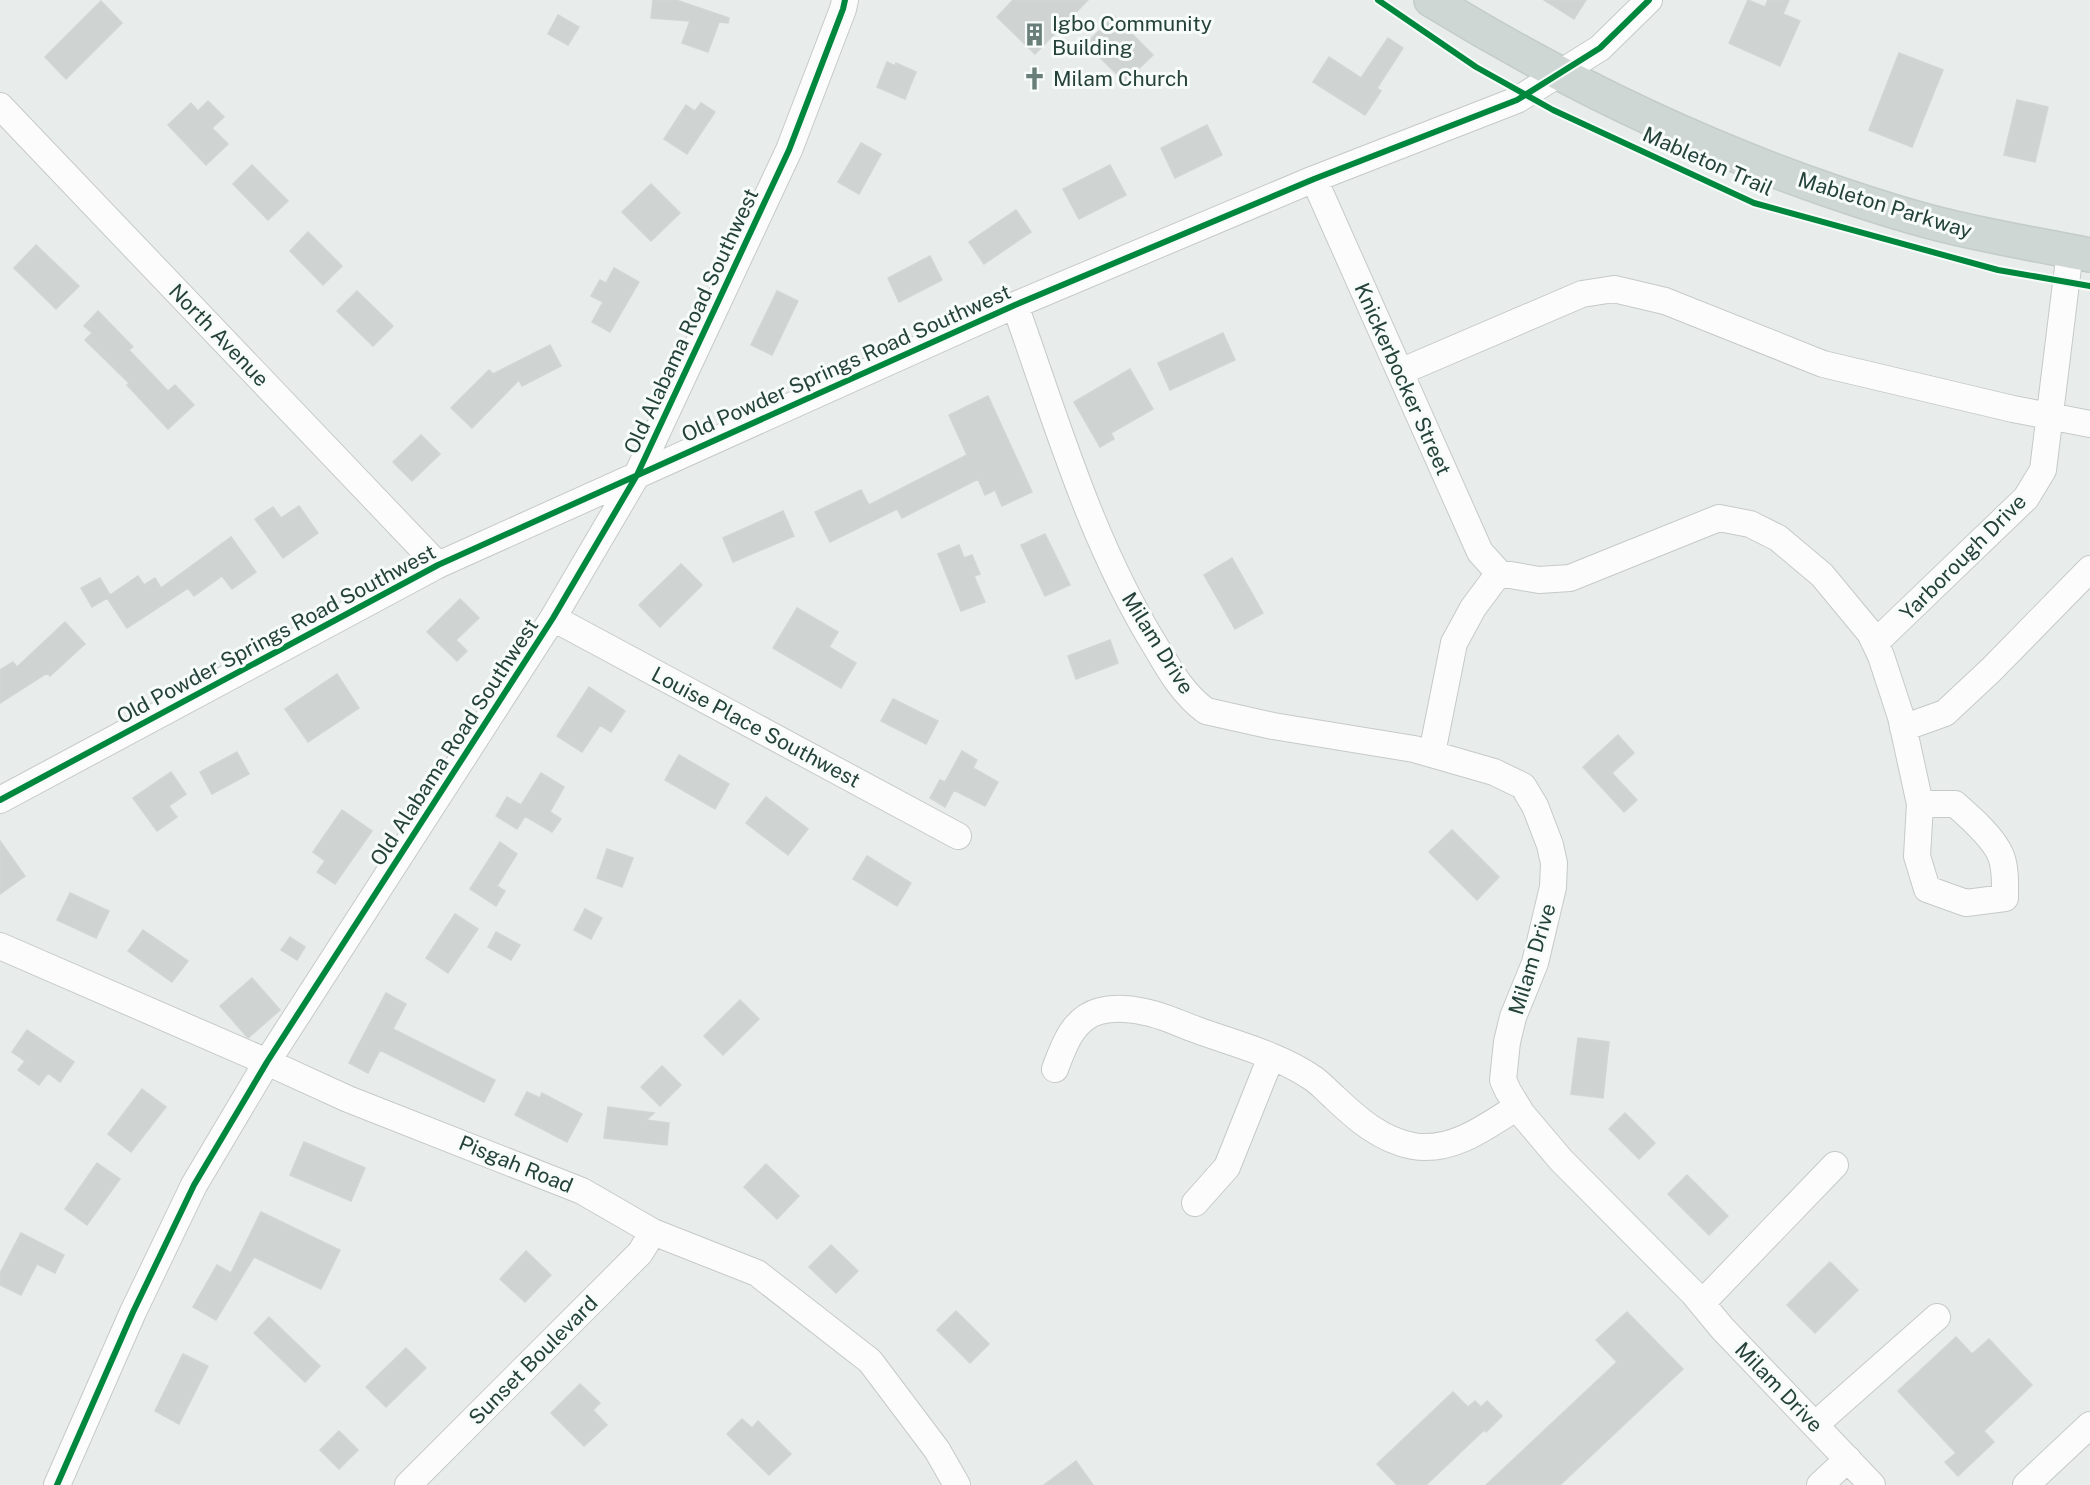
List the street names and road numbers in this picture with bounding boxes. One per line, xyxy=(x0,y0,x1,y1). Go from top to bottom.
street label: Mableton Trail xyxy=(1639,121,1777,201)
street label: Mableton Parkway xyxy=(1795,167,1975,243)
street label: Old Alabama Road Southwest xyxy=(618,184,764,458)
street label: North Avenue xyxy=(164,278,274,392)
street label: Old Powder Springs Road Southwest xyxy=(678,279,1014,447)
street label: Knickerbocker Street xyxy=(1349,279,1457,479)
street label: Yarborough Drive xyxy=(1895,489,2031,625)
street label: Old Powder Springs Road Southwest xyxy=(112,539,440,729)
street label: Milam Drive xyxy=(1117,587,1199,699)
street label: Old Alabama Road Southwest xyxy=(365,614,543,870)
street label: Louise Place Southwest xyxy=(647,661,865,793)
street label: Milam Drive xyxy=(1503,900,1561,1018)
street label: Pisgah Road xyxy=(455,1130,577,1198)
street label: Sunset Boulevard xyxy=(463,1290,603,1430)
street label: Milam Drive xyxy=(1730,1337,1828,1437)

